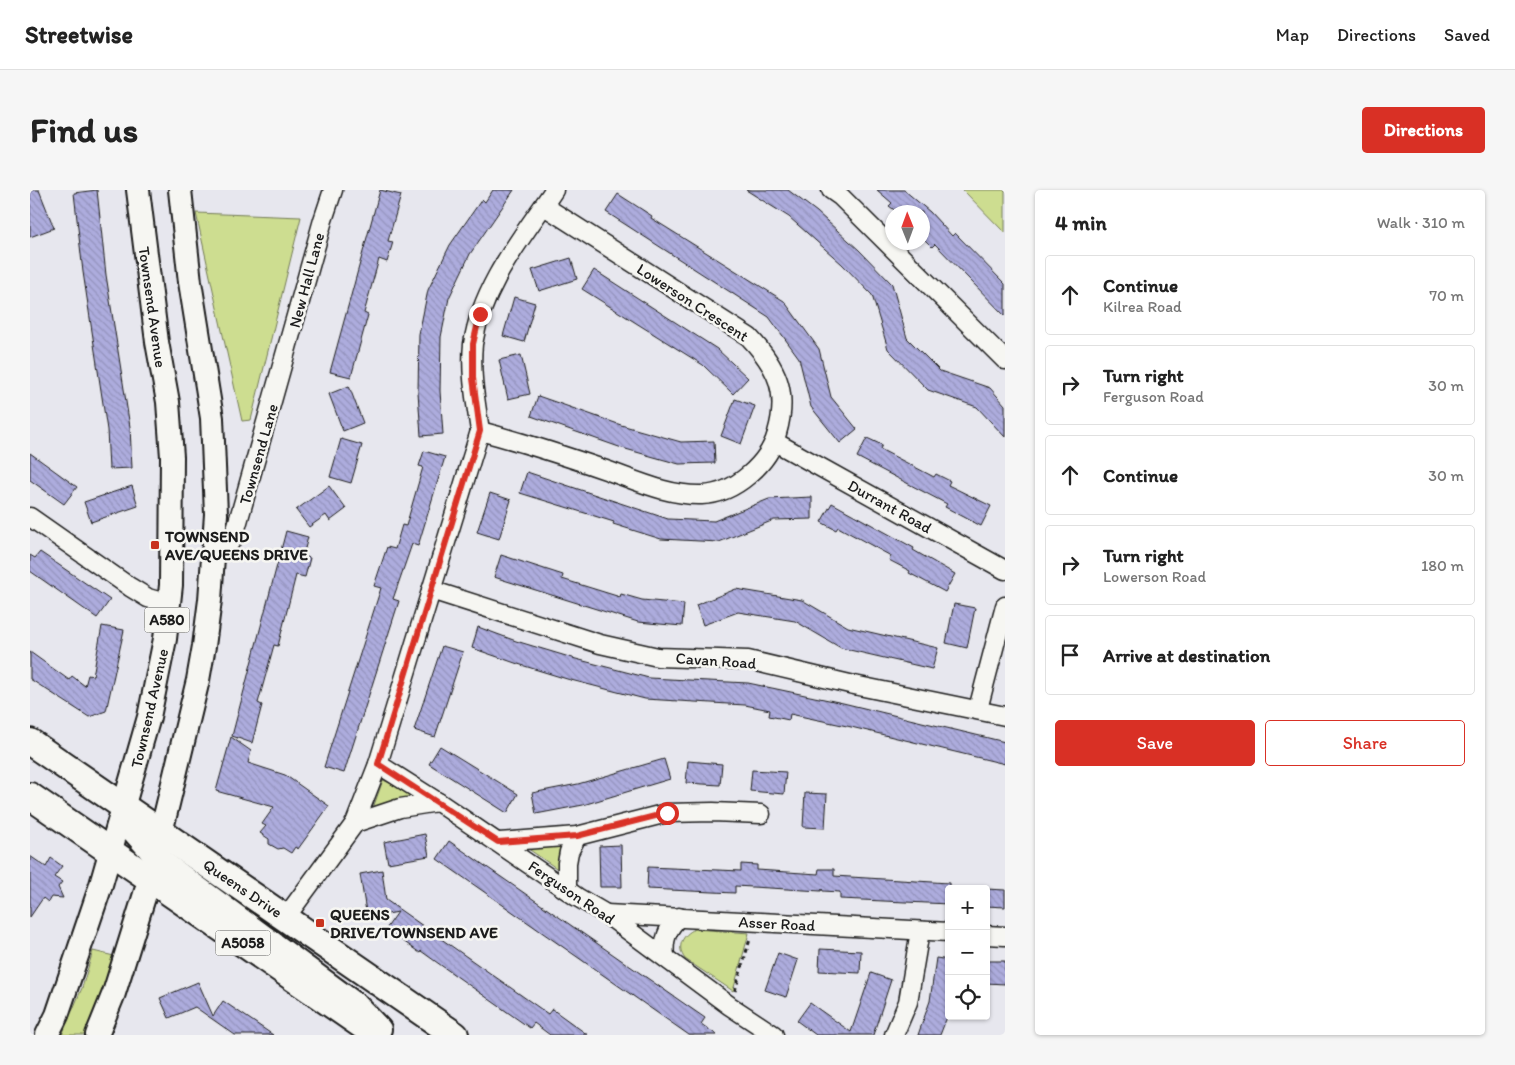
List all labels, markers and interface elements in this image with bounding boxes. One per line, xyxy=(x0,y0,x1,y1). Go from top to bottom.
text: Streetwise xyxy=(25,20,133,49)
text: Map xyxy=(1276,24,1309,46)
text: Directions xyxy=(1337,24,1416,46)
text: Saved xyxy=(1444,24,1490,46)
button: Directions xyxy=(1362,107,1485,153)
text: Find us xyxy=(30,109,138,151)
north arrow xyxy=(885,205,930,250)
text: 4 min xyxy=(1055,210,1107,235)
text: Walk · 310 m xyxy=(1377,213,1465,232)
street label: New Hall Lane xyxy=(285,231,328,330)
street label: Townsend Avenue xyxy=(135,245,170,369)
street label: Lowerson Crescent xyxy=(633,259,752,346)
text: Continue xyxy=(1103,274,1178,297)
icon: ahead xyxy=(1056,281,1084,309)
text: 70 m xyxy=(1429,286,1464,305)
text: Kilrea Road xyxy=(1103,297,1182,316)
route end xyxy=(469,303,492,326)
text: Turn right xyxy=(1103,364,1184,387)
icon: right xyxy=(1056,371,1084,399)
text: 30 m xyxy=(1428,376,1464,395)
text: Ferguson Road xyxy=(1103,387,1204,406)
street label: Townsend Lane xyxy=(235,401,282,507)
icon: ahead xyxy=(1056,461,1084,489)
text: Continue xyxy=(1103,464,1178,487)
text: 30 m xyxy=(1428,466,1464,485)
street label: Durrant Road xyxy=(844,476,935,538)
place label: TOWNSEND AVE/QUEENS DRIVE xyxy=(164,527,308,564)
marker: TOWNSEND AVE/QUEENS DRIVE xyxy=(149,539,161,551)
text: Turn right xyxy=(1103,544,1184,567)
icon: right xyxy=(1056,551,1084,579)
text: 180 m xyxy=(1421,556,1464,575)
text: Lowerson Road xyxy=(1103,567,1206,586)
road number: A580 xyxy=(144,608,190,632)
icon: arrive xyxy=(1056,641,1084,669)
text: Arrive at destination xyxy=(1103,644,1270,667)
street label: Townsend Avenue xyxy=(127,647,172,770)
street label: Cavan Road xyxy=(675,648,757,673)
button: Save xyxy=(1055,720,1255,766)
button: Share xyxy=(1265,720,1465,766)
route start xyxy=(656,802,679,825)
street label: Queens Drive xyxy=(199,855,286,922)
street label: Ferguson Road xyxy=(525,856,619,929)
map controls xyxy=(945,885,990,1020)
button: + xyxy=(945,885,990,930)
place label: QUEENS DRIVE/TOWNSEND AVE xyxy=(330,905,498,942)
street label: Asser Road xyxy=(738,912,816,935)
marker: QUEENS DRIVE/TOWNSEND AVE xyxy=(314,917,326,929)
road number: A5058 xyxy=(216,930,270,956)
button: − xyxy=(945,930,990,975)
button: locate xyxy=(945,975,990,1020)

